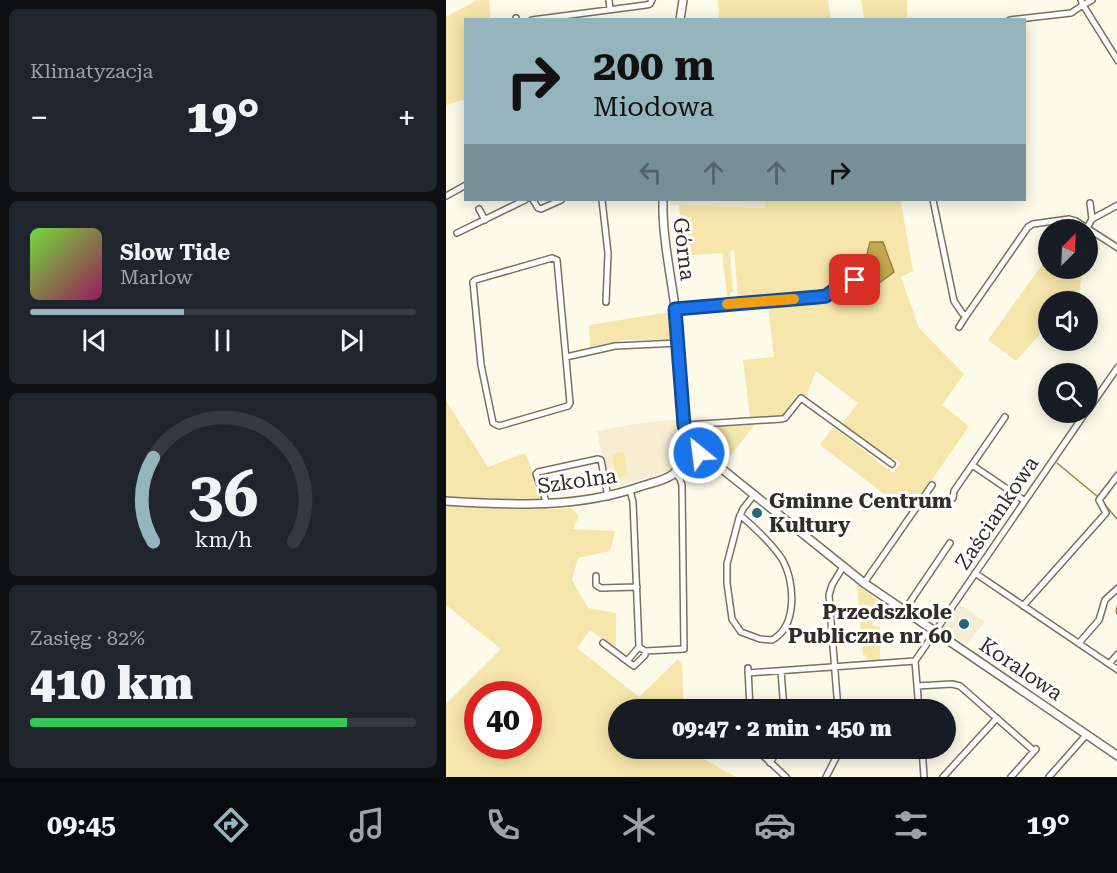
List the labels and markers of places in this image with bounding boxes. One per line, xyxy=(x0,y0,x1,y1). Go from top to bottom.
pin xyxy=(829,254,880,305)
place label: Gminne Centrum Kultury xyxy=(769,489,952,537)
marker: Gminne Centrum Kultury xyxy=(750,506,764,520)
place label: Przedszkole Publiczne nr 60 xyxy=(788,600,952,648)
marker: Przedszkole Publiczne nr 60 xyxy=(957,617,971,631)

